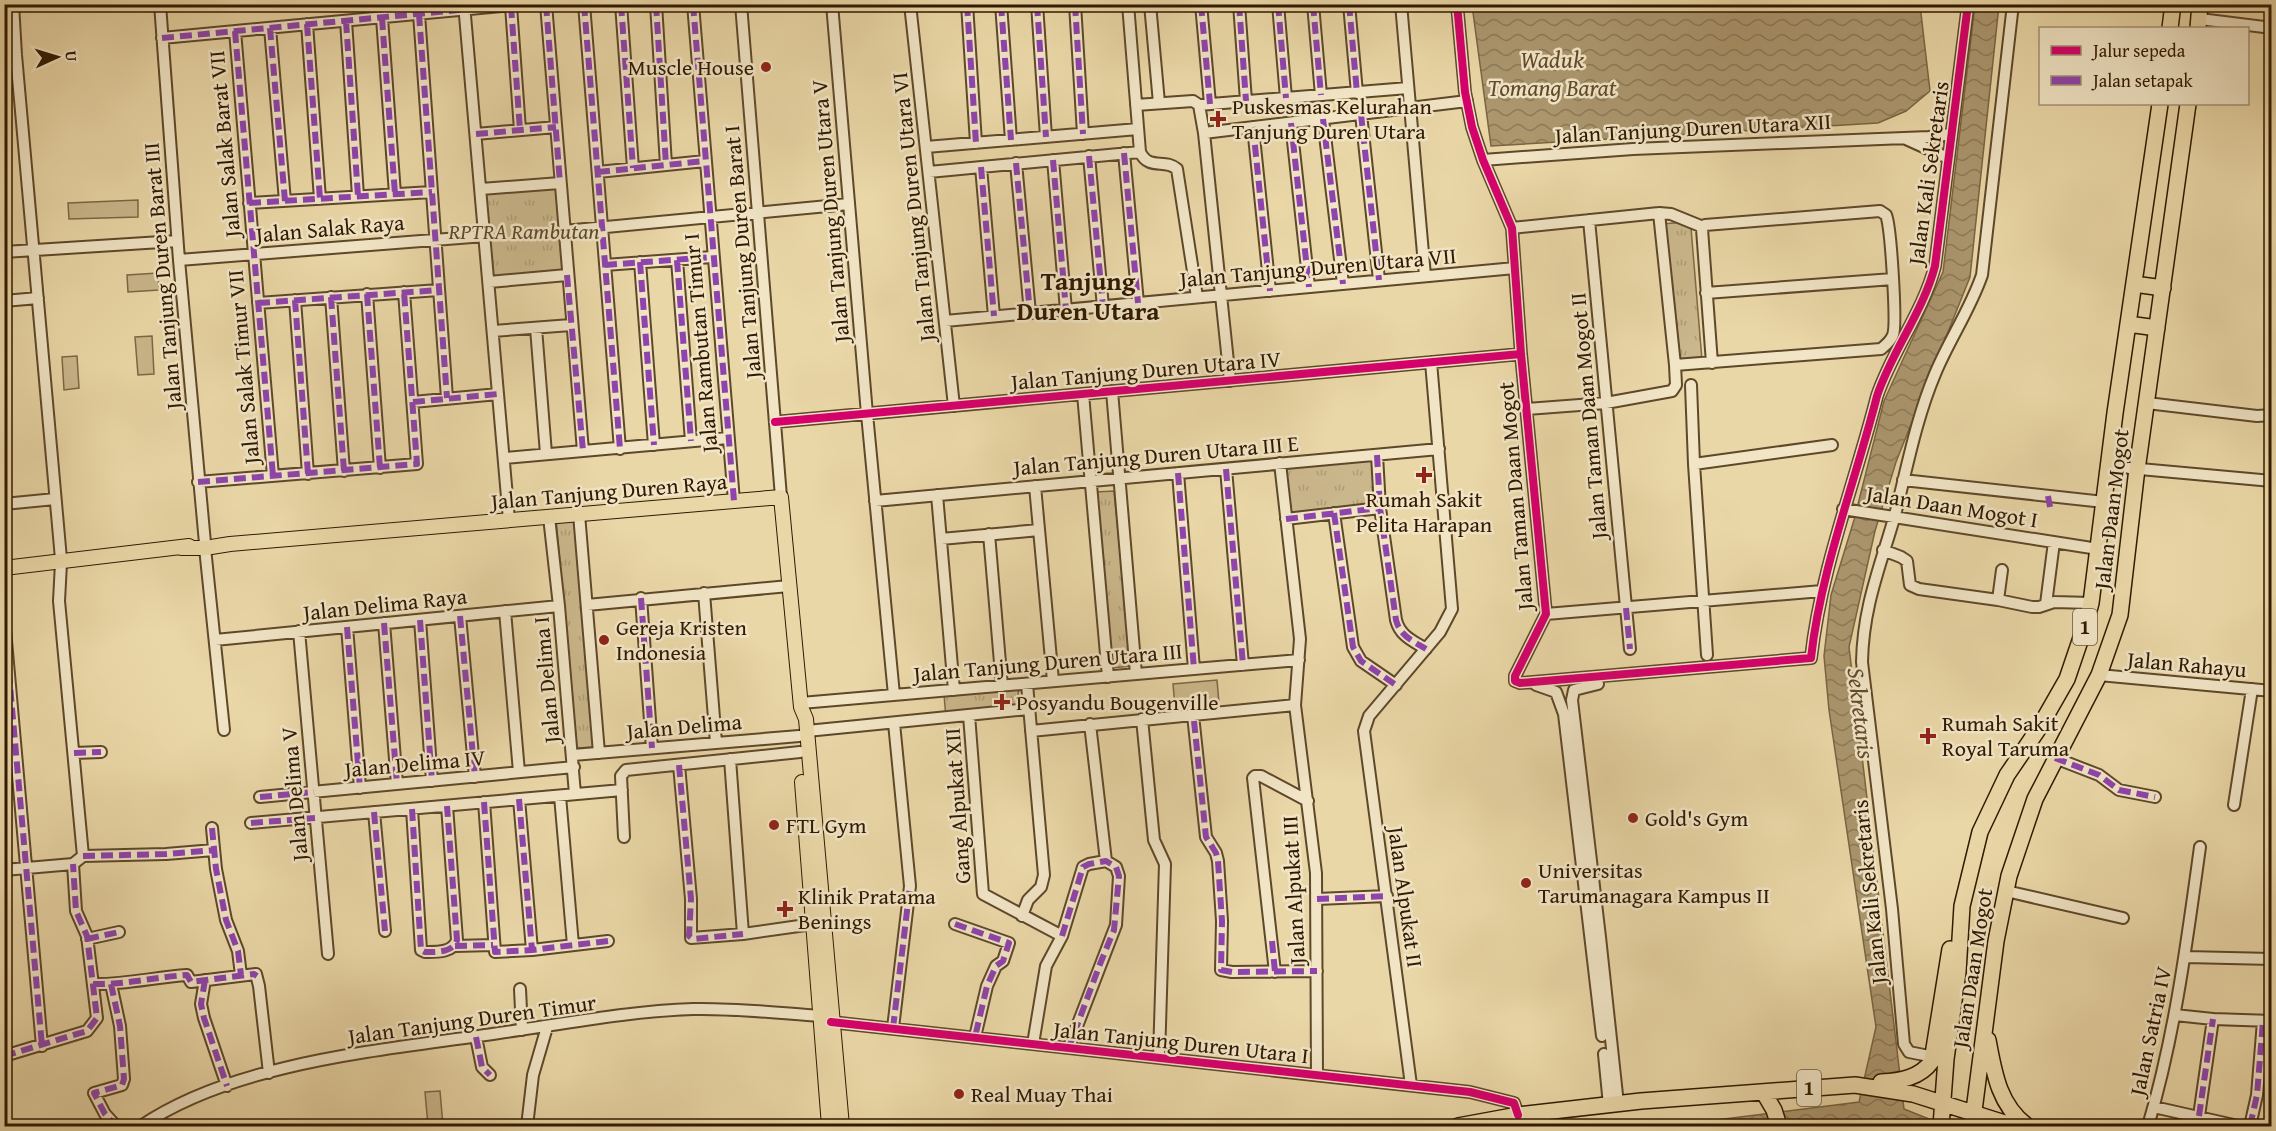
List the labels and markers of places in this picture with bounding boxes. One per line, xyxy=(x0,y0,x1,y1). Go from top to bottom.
place label: Muscle House xyxy=(628,51,754,83)
marker: Muscle House xyxy=(759,60,773,74)
place label: Puskesmas Kelurahan Tanjung Duren Utara xyxy=(1232,90,1433,147)
marker: Puskesmas Kelurahan Tanjung Duren Utara xyxy=(1209,110,1227,128)
marker: Rumah Sakit Pelita Harapan xyxy=(1415,466,1433,484)
place label: Rumah Sakit Pelita Harapan xyxy=(1356,483,1493,540)
place label: Gereja Kristen Indonesia xyxy=(616,611,748,668)
marker: Gereja Kristen Indonesia xyxy=(597,633,611,647)
place label: Posyandu Bougenville xyxy=(1016,686,1219,718)
marker: Posyandu Bougenville xyxy=(993,693,1011,711)
place label: Rumah Sakit Royal Taruma xyxy=(1942,707,2070,764)
marker: Rumah Sakit Royal Taruma xyxy=(1919,727,1937,745)
place label: Gold's Gym xyxy=(1645,802,1748,834)
place label: FTL Gym xyxy=(786,809,867,841)
marker: Gold's Gym xyxy=(1626,811,1640,825)
marker: FTL Gym xyxy=(767,818,781,832)
place label: Universitas Tarumanagara Kampus II xyxy=(1538,854,1770,911)
marker: Universitas Tarumanagara Kampus II xyxy=(1519,876,1533,890)
place label: Klinik Pratama Benings xyxy=(798,880,936,937)
marker: Klinik Pratama Benings xyxy=(776,900,794,918)
place label: Real Muay Thai xyxy=(971,1078,1113,1110)
marker: Real Muay Thai xyxy=(952,1087,966,1101)

